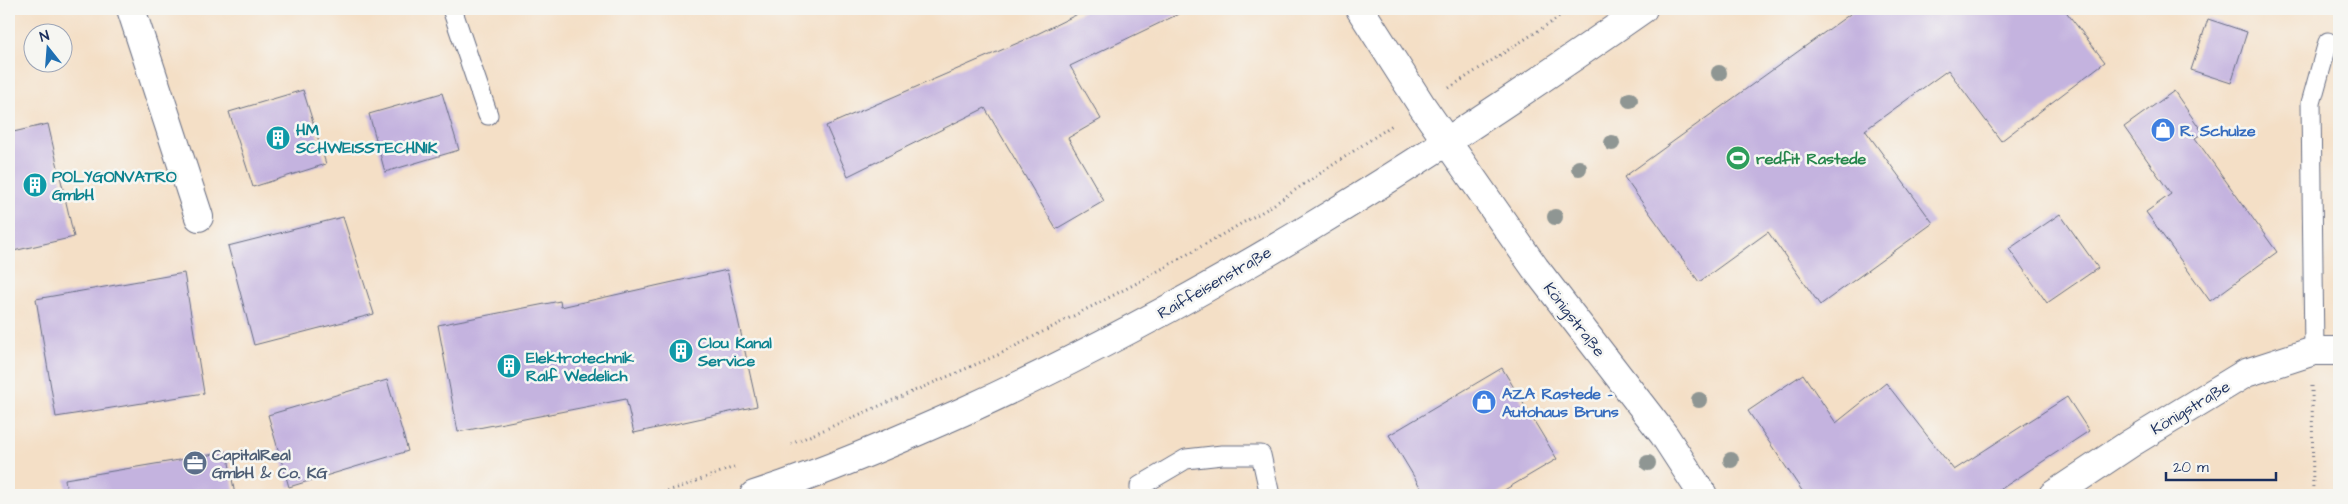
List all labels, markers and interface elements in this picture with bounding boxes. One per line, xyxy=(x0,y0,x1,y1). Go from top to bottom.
north arrow xyxy=(22,22,72,72)
text: N xyxy=(37,26,52,47)
shop icon: R. Schulze xyxy=(2150,117,2176,143)
place label: HM SCHWEISSTECHNIK xyxy=(295,119,438,159)
place label: R. Schulze xyxy=(2180,120,2256,142)
building icon: HM SCHWEISSTECHNIK xyxy=(265,125,291,151)
sports icon: redfit Rastede xyxy=(1725,145,1751,171)
place label: redfit Rastede xyxy=(1756,148,1866,170)
place label: POLYGONVATRO GmbH xyxy=(52,166,177,206)
building icon: POLYGONVATRO GmbH xyxy=(22,172,48,198)
street label: Raiffeisenstraße xyxy=(1153,241,1276,324)
street label: Königstraße xyxy=(1537,278,1610,362)
place label: Clou Kanal Service xyxy=(697,332,772,372)
building icon: Clou Kanal Service xyxy=(668,338,694,364)
place label: Elektrotechnik Ralf Wedelich xyxy=(526,347,634,387)
building icon: Elektrotechnik Ralf Wedelich xyxy=(496,353,522,379)
street label: Königstraße xyxy=(2147,375,2235,441)
place label: AZA Rastede - Autohaus Bruns xyxy=(1502,383,1619,423)
shop icon: AZA Rastede - Autohaus Bruns xyxy=(1471,389,1497,415)
place label: CapitalReal GmbH & Co. KG xyxy=(212,444,328,484)
scale bar xyxy=(2166,449,2276,481)
office icon: CapitalReal GmbH & Co. KG xyxy=(182,450,208,476)
text: 20 m xyxy=(2173,457,2209,478)

